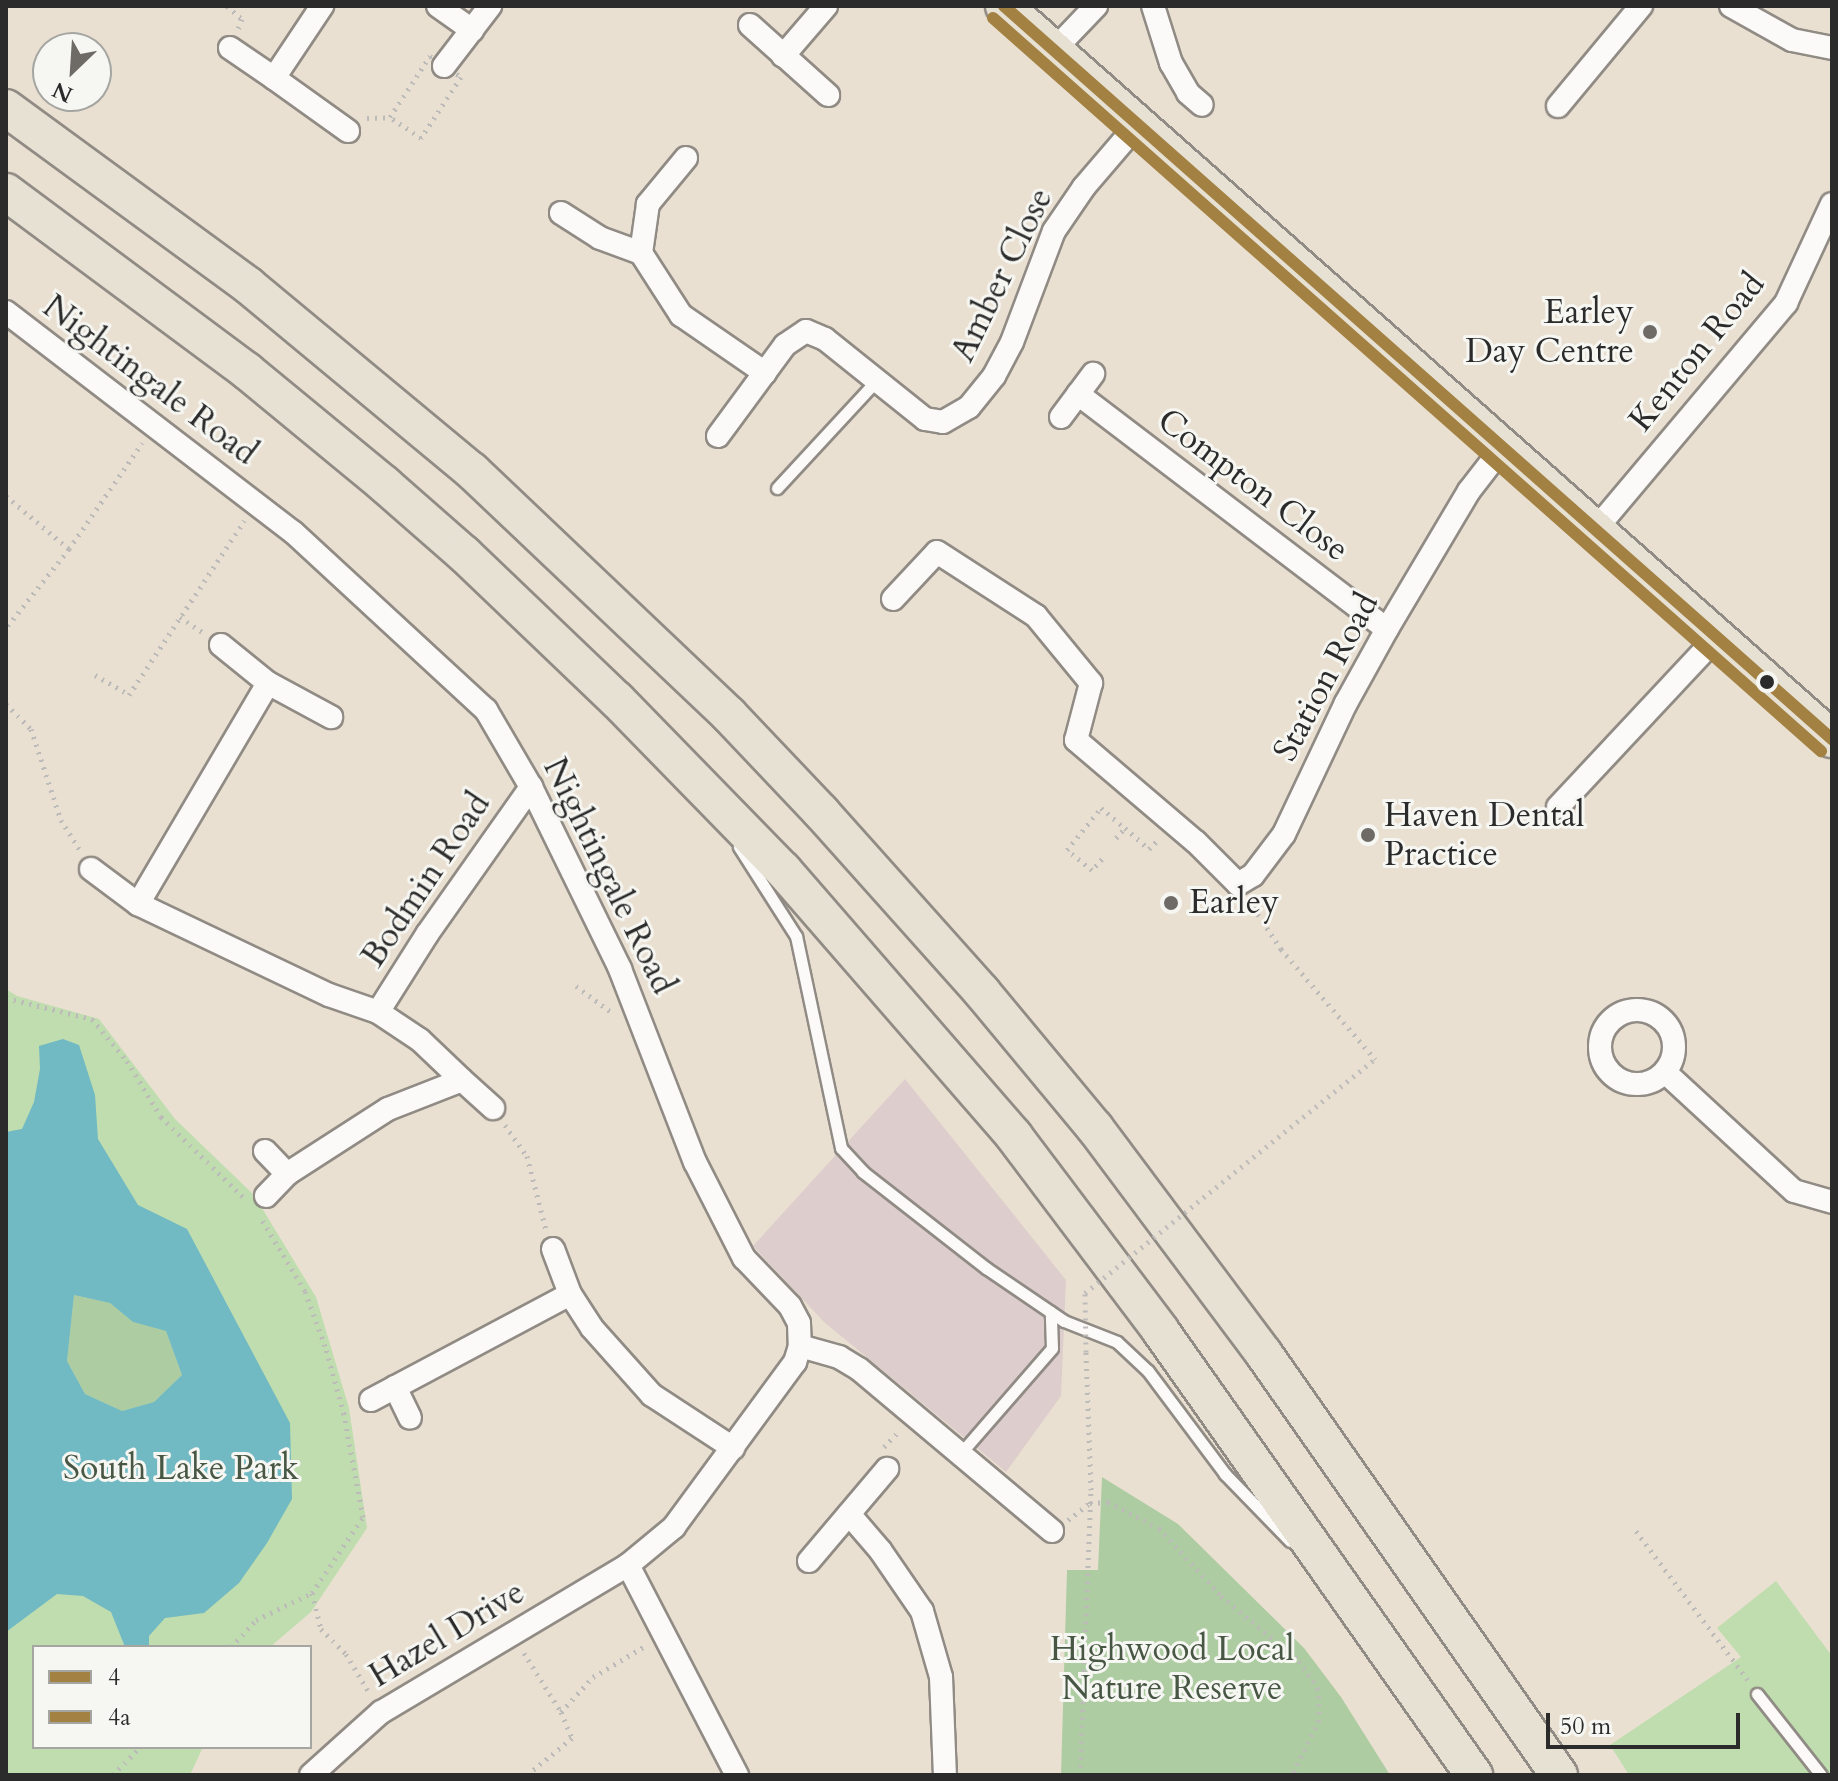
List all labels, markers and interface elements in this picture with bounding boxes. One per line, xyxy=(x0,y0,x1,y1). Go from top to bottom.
north arrow xyxy=(32,32,112,112)
text: N xyxy=(48,74,78,110)
street label: Amber Close xyxy=(942,182,1062,368)
street label: Kenton Road xyxy=(1621,264,1773,440)
street label: Nightingale Road xyxy=(35,286,265,474)
place label: Earley Day Centre xyxy=(1465,292,1634,372)
marker: Earley Day Centre xyxy=(1641,323,1659,341)
street label: Compton Close xyxy=(1149,400,1357,570)
street label: Station Road xyxy=(1265,586,1387,768)
unlabelled marker xyxy=(1759,674,1775,690)
street label: Nightingale Road xyxy=(534,751,684,1001)
street label: Bodmin Road xyxy=(353,785,499,975)
place label: Haven Dental Practice xyxy=(1384,795,1585,874)
marker: Haven Dental Practice xyxy=(1359,826,1377,844)
place label: Earley xyxy=(1189,883,1279,923)
marker: Earley xyxy=(1160,892,1182,914)
park label: South Lake Park xyxy=(63,1449,299,1489)
street label: Hazel Drive xyxy=(362,1572,532,1696)
park label: Highwood Local Nature Reserve xyxy=(1050,1629,1294,1708)
legend xyxy=(32,1645,312,1749)
text: 4 xyxy=(108,1661,120,1694)
scale bar xyxy=(1550,1697,1744,1747)
text: 4a xyxy=(108,1701,131,1734)
text: 50 m xyxy=(1560,1710,1611,1743)

